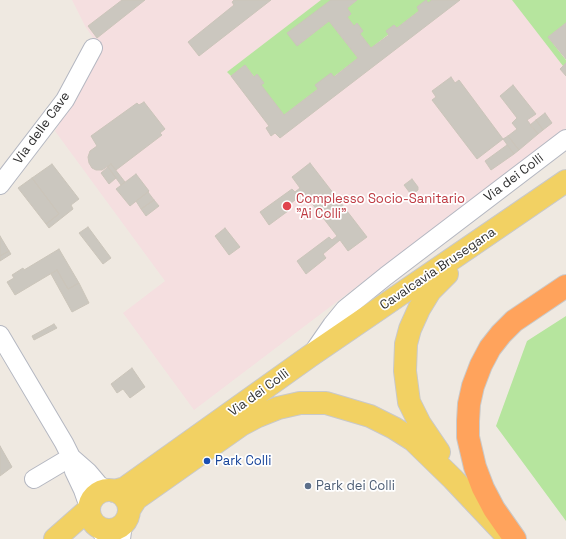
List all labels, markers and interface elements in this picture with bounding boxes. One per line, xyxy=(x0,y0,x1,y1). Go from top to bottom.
street label: Via delle Cave xyxy=(11,89,73,167)
street label: Via dei Colli xyxy=(481,151,547,205)
place label: Complesso Socio-Sanitario "Ai Colli" xyxy=(296,191,465,222)
marker: Complesso Socio-Sanitario "Ai Colli" xyxy=(281,200,293,212)
street label: Cavalcavia Brusegana xyxy=(377,224,499,314)
street label: Via dei Colli xyxy=(226,366,292,420)
place label: Park Colli xyxy=(215,453,271,469)
marker: Park Colli xyxy=(202,456,212,466)
place label: Park dei Colli xyxy=(316,478,395,494)
marker: Park dei Colli xyxy=(303,481,313,491)

